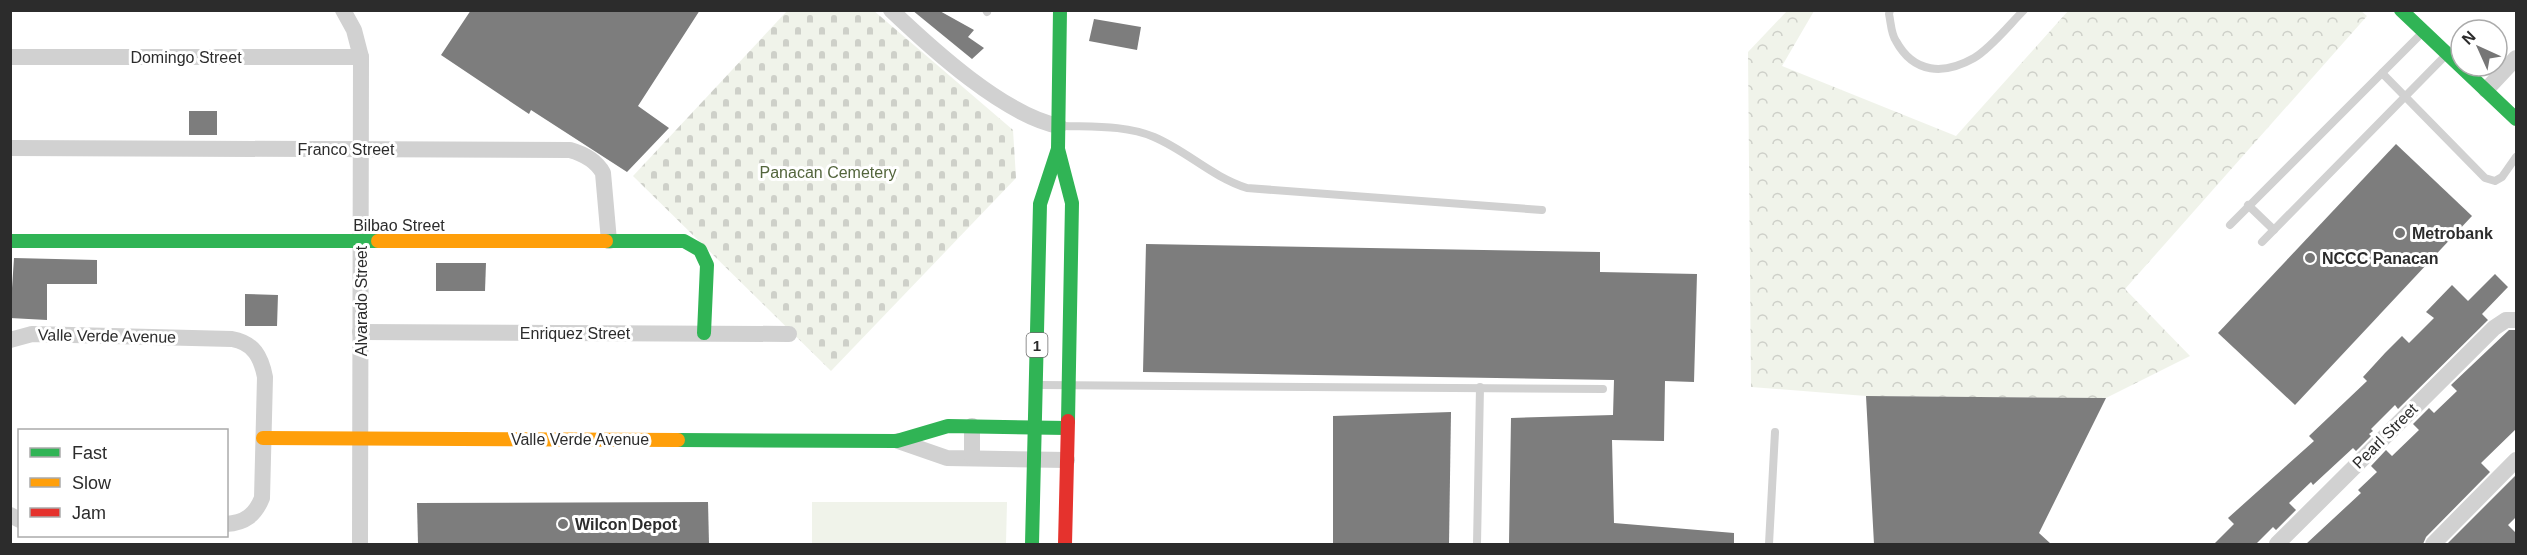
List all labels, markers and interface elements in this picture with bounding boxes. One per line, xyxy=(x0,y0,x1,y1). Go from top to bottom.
north arrow xyxy=(2449,18,2509,78)
text: N xyxy=(2459,28,2479,48)
street label: Domingo Street xyxy=(130,49,242,66)
street label: Franco Street xyxy=(298,141,395,158)
park label: Panacan Cemetery xyxy=(760,164,896,181)
street label: Bilbao Street xyxy=(353,217,445,234)
place label: Metrobank xyxy=(2412,225,2493,242)
marker: Metrobank xyxy=(2393,226,2407,240)
street label: Alvarado Street xyxy=(353,245,370,356)
place label: NCCC Panacan xyxy=(2322,250,2438,267)
marker: NCCC Panacan xyxy=(2303,251,2317,265)
street label: Enriquez Street xyxy=(520,325,631,342)
street label: Valle Verde Avenue xyxy=(38,326,176,346)
road number: 1 xyxy=(1026,333,1048,357)
street label: Pearl Street xyxy=(2349,400,2421,472)
legend xyxy=(18,429,228,537)
street label: Valle Verde Avenue xyxy=(511,431,649,448)
text: Fast xyxy=(72,443,107,463)
text: Slow xyxy=(72,473,112,493)
text: Jam xyxy=(72,503,106,523)
place label: Wilcon Depot xyxy=(575,516,678,533)
marker: Wilcon Depot xyxy=(556,517,570,531)

